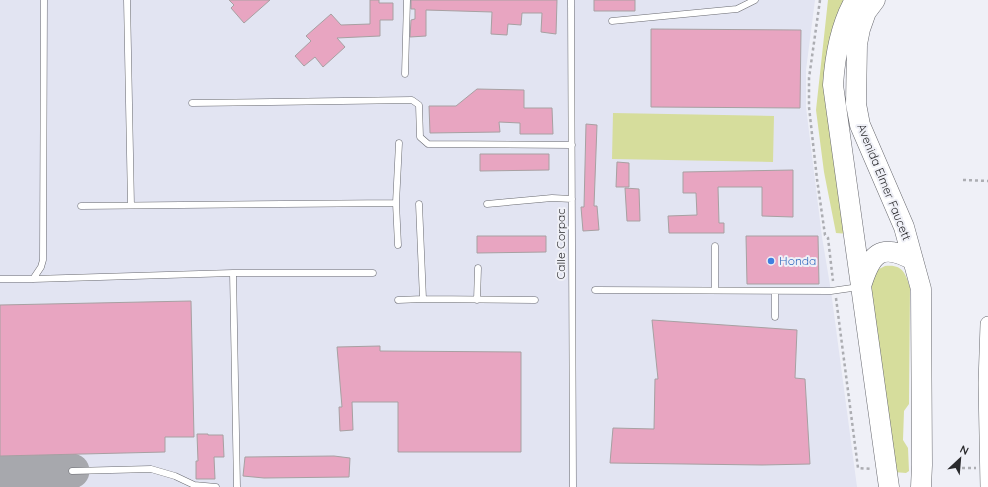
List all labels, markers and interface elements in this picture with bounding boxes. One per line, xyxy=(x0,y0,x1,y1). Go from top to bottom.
street label: Avenida Elmer Faucett xyxy=(854,121,915,242)
street label: Calle Corpac xyxy=(553,208,568,280)
place label: Honda xyxy=(779,253,816,268)
marker: Honda xyxy=(766,256,776,266)
north arrow xyxy=(940,439,980,479)
text: N xyxy=(958,442,971,458)

